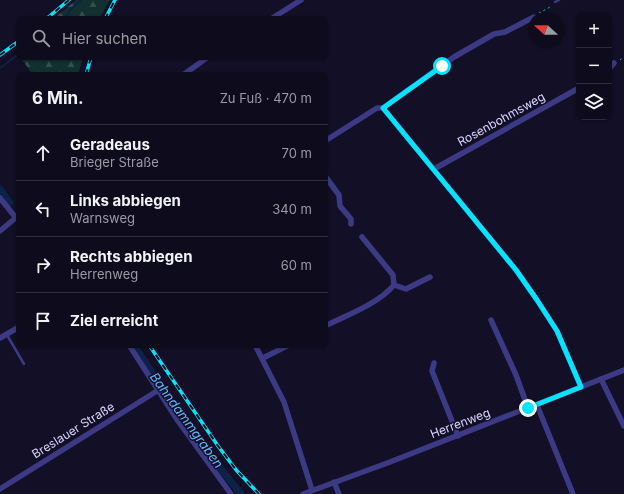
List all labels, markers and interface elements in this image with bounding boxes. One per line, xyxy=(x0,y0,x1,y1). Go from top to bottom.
north arrow xyxy=(528,12,564,48)
map controls xyxy=(576,12,612,120)
button: + xyxy=(576,12,612,48)
search box xyxy=(16,16,328,60)
icon: search xyxy=(30,27,52,49)
text: Hier suchen xyxy=(62,29,147,48)
button: − xyxy=(576,48,612,84)
route start xyxy=(433,57,451,75)
button: layers xyxy=(576,84,612,120)
text: 6 Min. xyxy=(32,88,84,108)
street label: Rosenbohmsweg xyxy=(455,89,547,149)
text: Zu Fuß · 470 m xyxy=(220,90,312,106)
text: Geradeaus xyxy=(70,135,150,154)
icon: ahead xyxy=(32,142,54,164)
text: 70 m xyxy=(282,145,312,161)
text: Brieger Straße xyxy=(70,154,159,170)
text: Links abbiegen xyxy=(70,191,181,210)
icon: left xyxy=(32,198,54,220)
text: 340 m xyxy=(272,201,312,217)
text: Warnsweg xyxy=(70,210,135,226)
text: Rechts abbiegen xyxy=(70,247,192,266)
icon: right xyxy=(32,254,54,276)
text: 60 m xyxy=(281,257,312,273)
text: Herrenweg xyxy=(70,266,138,282)
icon: arrive xyxy=(32,310,54,332)
text: Ziel erreicht xyxy=(70,311,158,330)
water label: Bahndammgraben xyxy=(147,369,227,471)
street label: Breslauer Straße xyxy=(29,399,117,461)
route end xyxy=(519,399,537,417)
street label: Herrenweg xyxy=(428,405,492,441)

